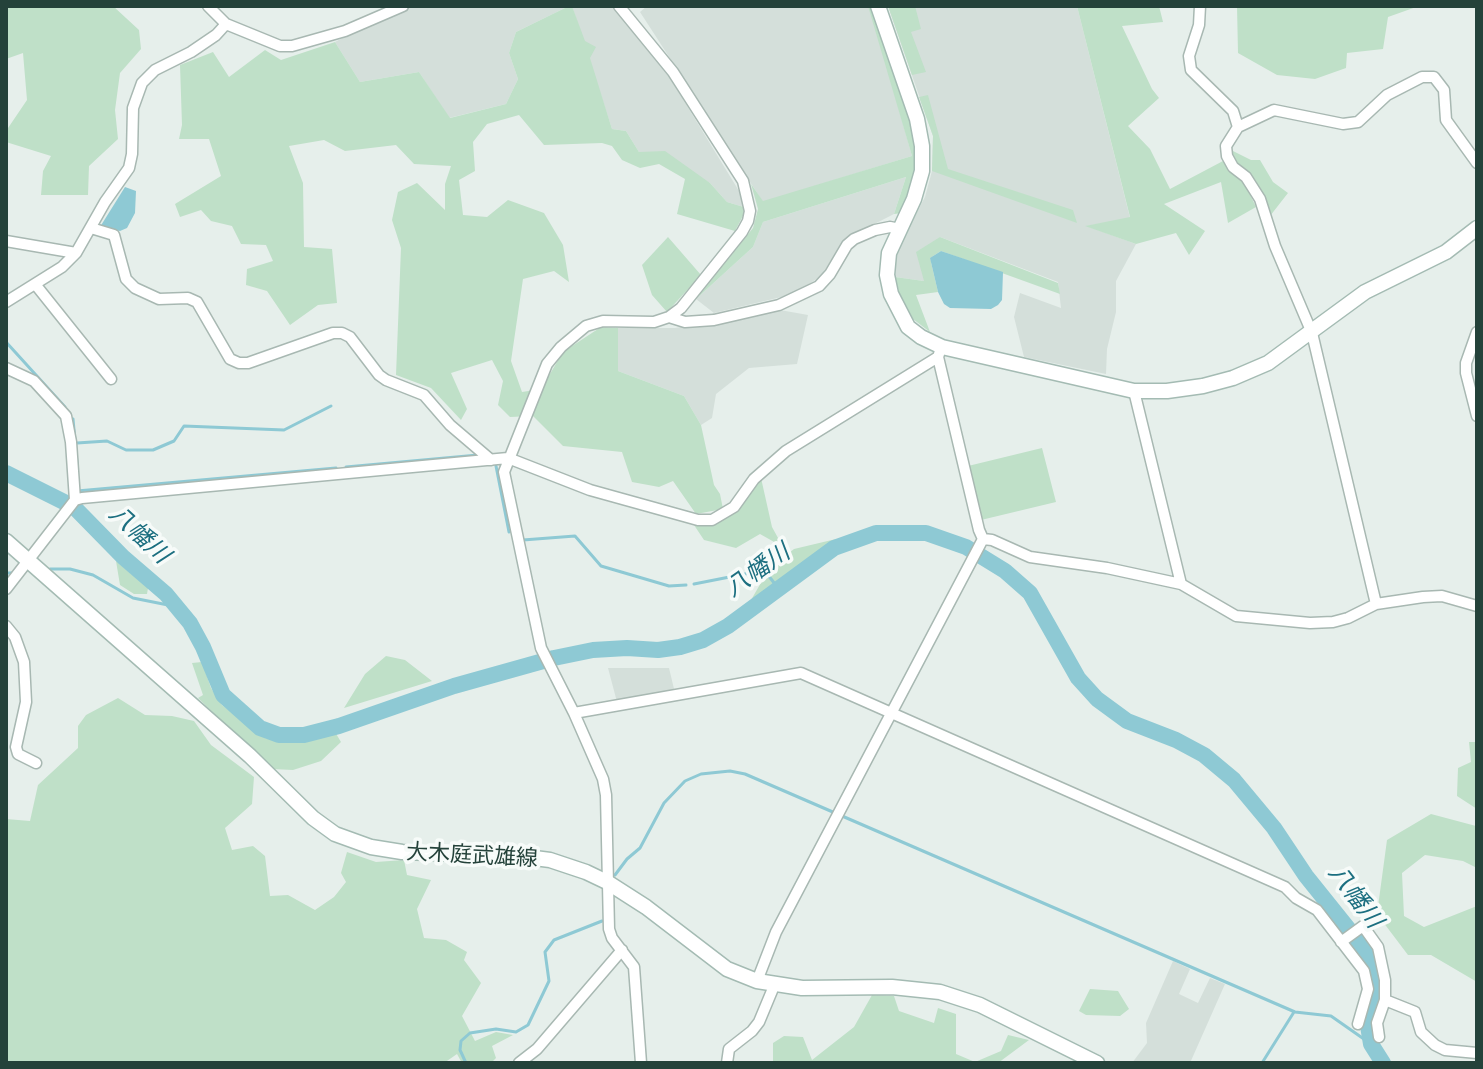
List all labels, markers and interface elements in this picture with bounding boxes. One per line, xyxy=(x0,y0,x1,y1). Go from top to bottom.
water label: 八幡川 xyxy=(103,500,175,570)
water label: 八幡川 xyxy=(720,539,796,603)
street label: 大木庭武雄線 xyxy=(405,839,539,873)
water label: 八幡川 xyxy=(1322,860,1388,934)

